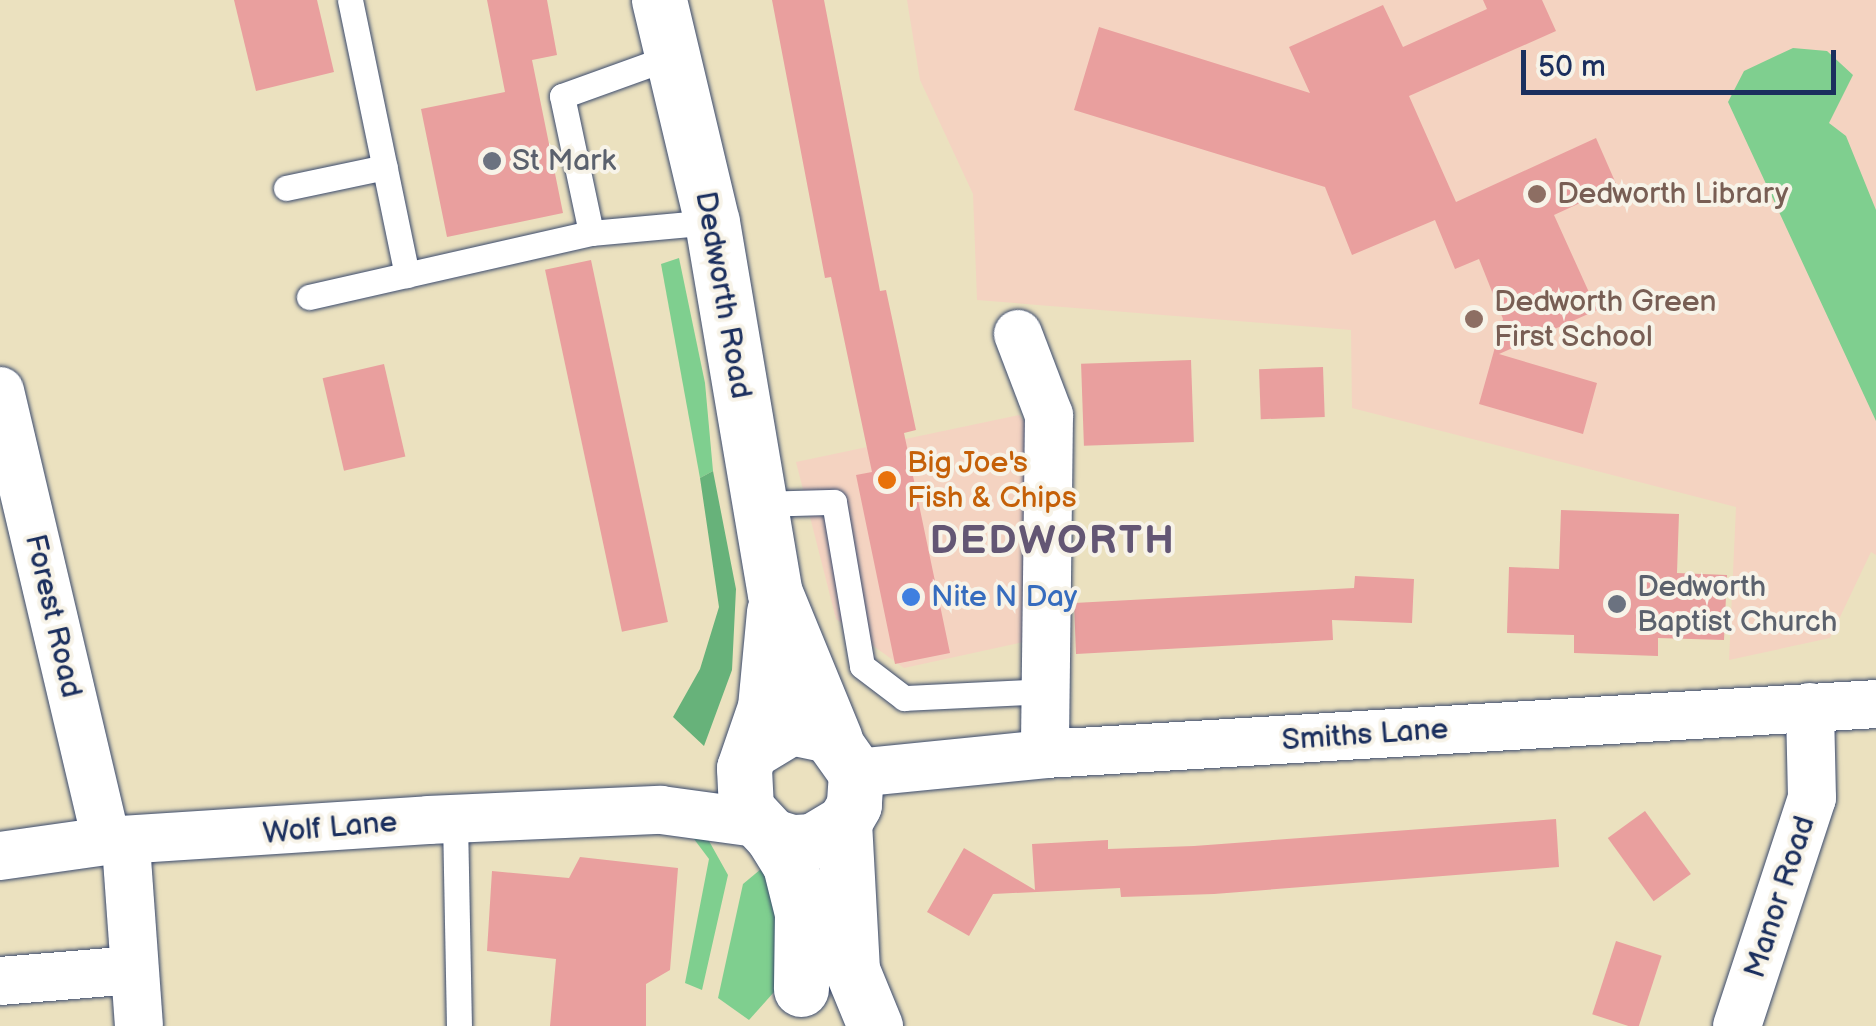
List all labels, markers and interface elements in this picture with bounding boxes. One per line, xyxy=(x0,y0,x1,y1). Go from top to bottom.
scale bar xyxy=(1526,30,1841,92)
text: 50 m xyxy=(1538,49,1606,85)
place label: St Mark xyxy=(512,143,616,179)
marker: St Mark xyxy=(481,150,503,172)
place label: Dedworth Library xyxy=(1557,176,1789,212)
marker: Dedworth Library xyxy=(1526,183,1548,205)
street label: Dedworth Road xyxy=(687,189,759,401)
place label: Dedworth Green First School xyxy=(1494,284,1717,354)
marker: Dedworth Green First School xyxy=(1463,308,1485,330)
place label: Big Joe's Fish & Chips xyxy=(907,445,1077,516)
marker: Big Joe's Fish & Chips xyxy=(876,469,898,491)
district label: DEDWORTH xyxy=(930,517,1176,565)
street label: Forest Road xyxy=(17,531,89,701)
place label: Dedworth Baptist Church xyxy=(1637,569,1837,640)
place label: Nite N Day xyxy=(931,579,1077,615)
marker: Nite N Day xyxy=(900,586,922,608)
marker: Dedworth Baptist Church xyxy=(1606,593,1628,615)
street label: Smiths Lane xyxy=(1281,711,1449,759)
street label: Wolf Lane xyxy=(261,804,399,852)
street label: Manor Road xyxy=(1737,811,1823,983)

